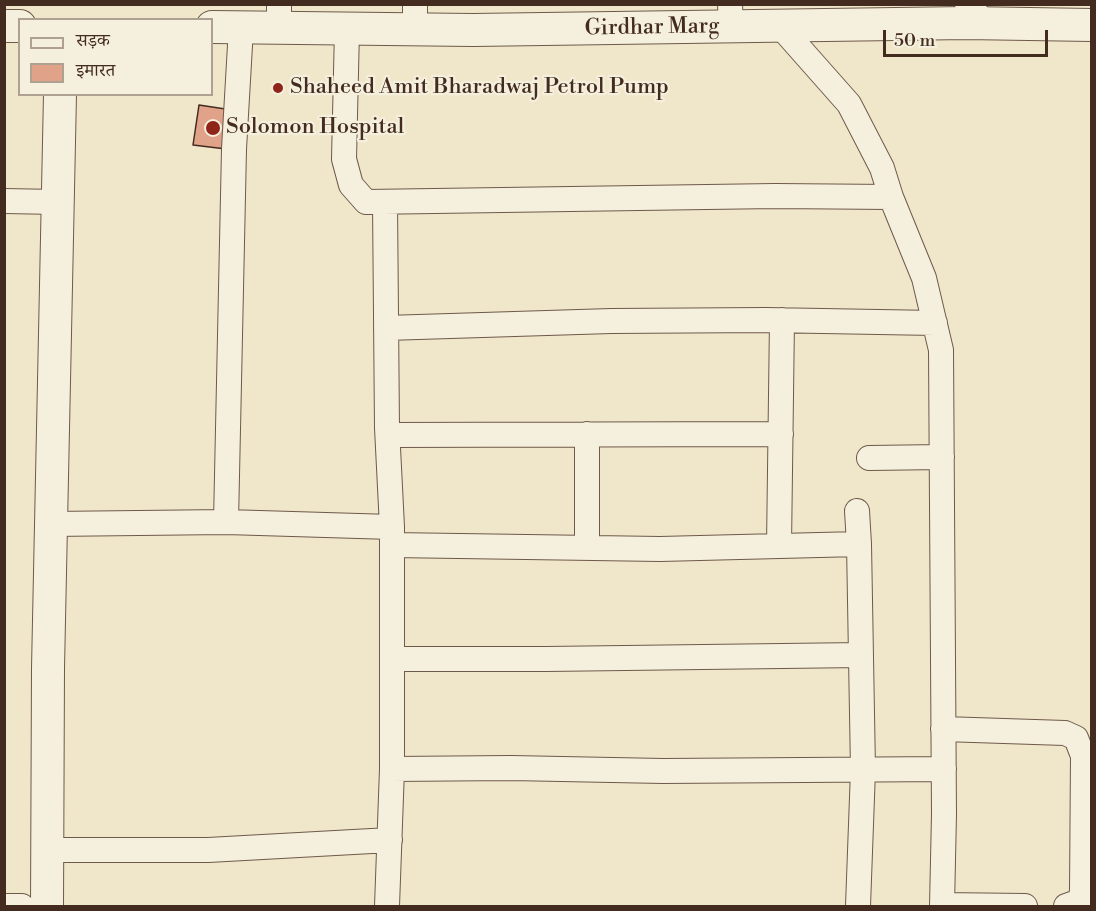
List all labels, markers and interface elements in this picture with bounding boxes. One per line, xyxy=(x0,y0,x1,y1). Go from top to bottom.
street label: Girdhar Marg xyxy=(584,14,720,42)
legend xyxy=(18,18,213,96)
scale bar xyxy=(886,18,1051,56)
text: सड़क xyxy=(76,29,110,52)
text: 50 m xyxy=(894,29,935,52)
text: इमारत xyxy=(76,59,115,82)
place label: Shaheed Amit Bharadwaj Petrol Pump xyxy=(290,75,669,101)
marker: Shaheed Amit Bharadwaj Petrol Pump xyxy=(271,81,285,95)
place label: Solomon Hospital xyxy=(226,115,404,141)
marker: Solomon Hospital xyxy=(204,119,222,137)

